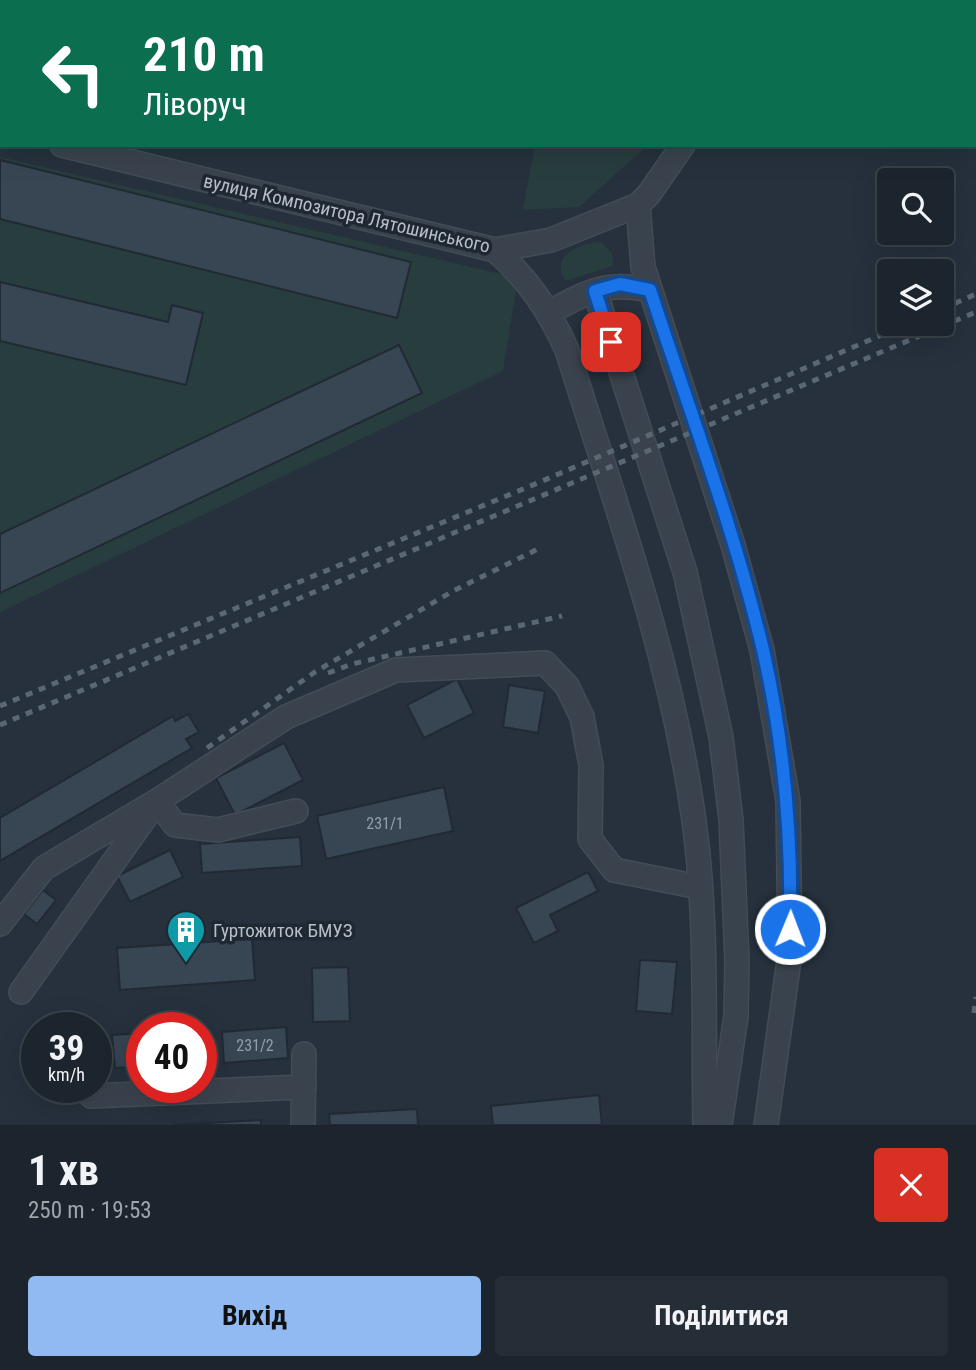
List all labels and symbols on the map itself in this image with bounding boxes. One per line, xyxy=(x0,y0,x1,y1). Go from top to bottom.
street label: вулиця Композитора Лятошинського xyxy=(201,169,492,258)
pin xyxy=(581,312,641,372)
house number: 231/1 xyxy=(366,814,404,833)
position arrow xyxy=(753,892,827,966)
building icon: Гуртожиток БМУЗ xyxy=(165,909,207,964)
place label: Гуртожиток БМУЗ xyxy=(213,919,353,942)
speed limit sign: 40 xyxy=(126,1012,217,1103)
house number: 231/2 xyxy=(236,1036,274,1055)

